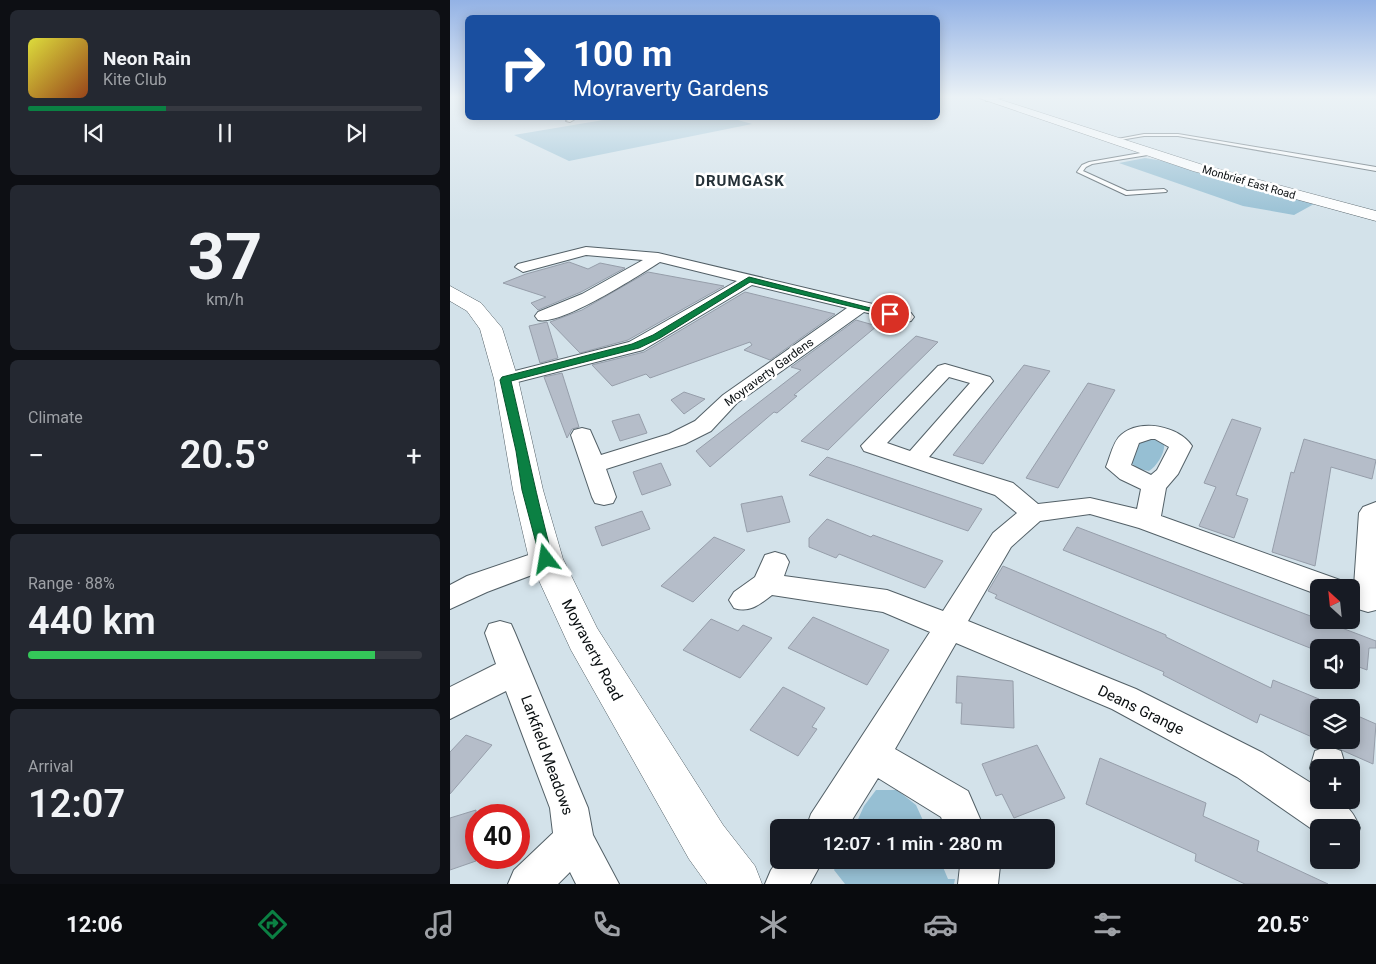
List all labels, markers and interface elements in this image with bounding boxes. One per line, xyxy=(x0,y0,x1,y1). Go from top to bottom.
text: 100 m xyxy=(573,34,672,75)
icon: right xyxy=(490,35,555,100)
text: Neon Rain xyxy=(103,47,191,70)
text: Kite Club xyxy=(103,70,167,89)
text: Moyraverty Gardens xyxy=(573,76,769,101)
icon: previous xyxy=(80,119,108,147)
icon: pause xyxy=(211,119,239,147)
icon: next xyxy=(342,119,370,147)
street label: Monbrief East Road xyxy=(1201,163,1297,202)
district label: DRUMGASK xyxy=(695,172,785,190)
text: 37 xyxy=(188,219,262,295)
text: km/h xyxy=(206,290,244,309)
pin xyxy=(869,293,911,335)
icon: arrive xyxy=(876,300,904,328)
street label: Moyraverty Gardens xyxy=(722,335,816,409)
text: Climate xyxy=(28,408,83,427)
text: 20.5° xyxy=(180,433,270,477)
text: − xyxy=(28,439,44,472)
text: + xyxy=(406,439,422,472)
position arrow xyxy=(519,532,571,584)
text: Range · 88% xyxy=(28,574,115,593)
north arrow xyxy=(1310,579,1360,629)
map controls xyxy=(1310,579,1360,869)
street label: Moyraverty Road xyxy=(558,596,626,704)
text: 440 km xyxy=(28,599,156,643)
button: sound xyxy=(1310,639,1360,689)
street label: Deans Grange xyxy=(1095,681,1187,739)
street label: Larkfield Meadows xyxy=(517,693,577,817)
button: layers xyxy=(1310,699,1360,749)
text: Arrival xyxy=(28,757,73,776)
button: + xyxy=(1310,759,1360,809)
text: 12:07 xyxy=(28,782,125,826)
speed limit sign: 40 xyxy=(465,804,530,869)
button: − xyxy=(1310,819,1360,869)
text: 12:07 · 1 min · 280 m xyxy=(822,832,1003,855)
icon: directions xyxy=(255,907,290,942)
icon: music xyxy=(422,907,457,942)
icon: phone xyxy=(589,907,624,942)
icon: climate xyxy=(756,907,791,942)
icon: car xyxy=(923,907,958,942)
icon: filters xyxy=(1090,907,1125,942)
text: 12:06 xyxy=(66,912,123,937)
text: 20.5° xyxy=(1257,912,1310,937)

